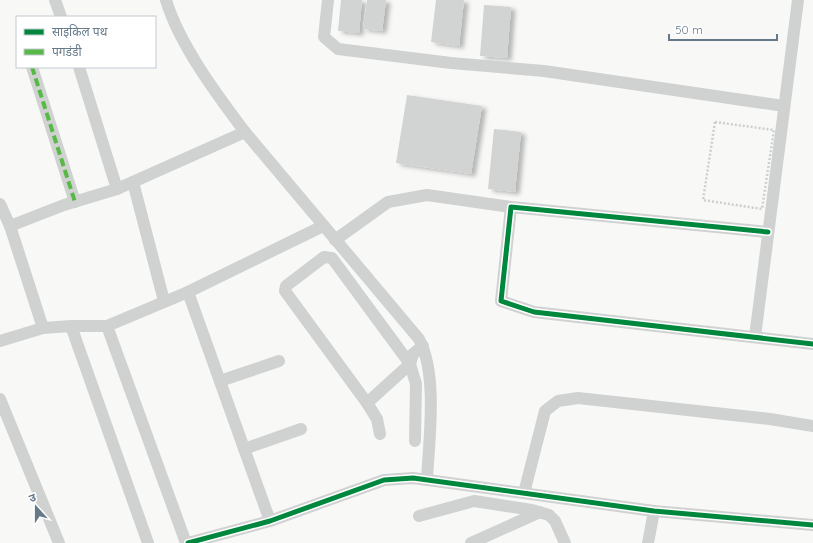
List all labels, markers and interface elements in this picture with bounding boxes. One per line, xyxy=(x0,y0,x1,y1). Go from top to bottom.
legend xyxy=(16,16,156,68)
scale bar xyxy=(669,16,777,42)
text: 50 m xyxy=(675,22,703,37)
text: साइकिल पथ xyxy=(52,24,108,39)
text: पगडंडी xyxy=(52,44,82,59)
north arrow xyxy=(16,487,56,527)
text: उ xyxy=(27,490,38,505)

